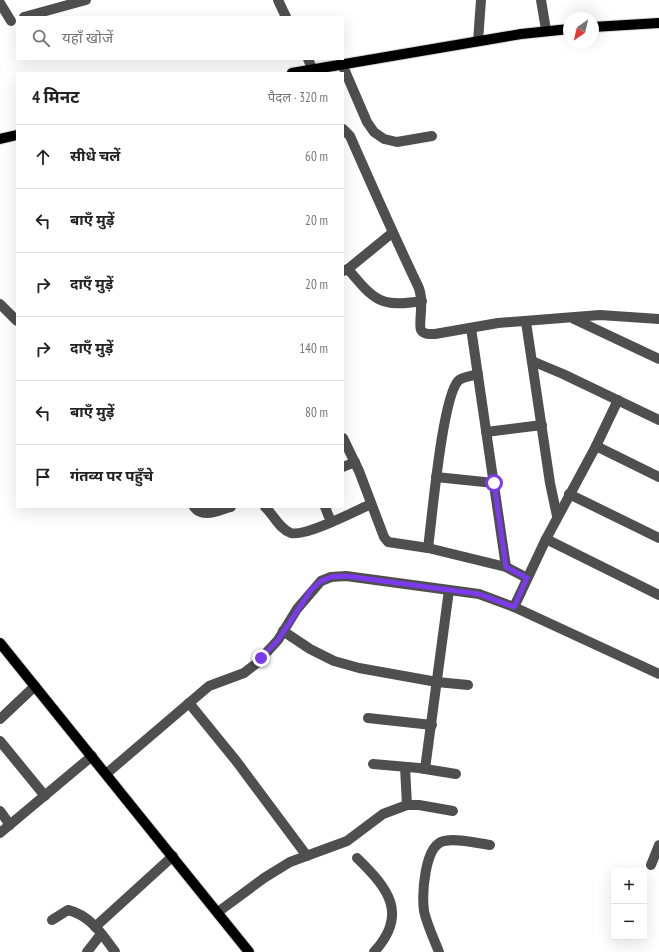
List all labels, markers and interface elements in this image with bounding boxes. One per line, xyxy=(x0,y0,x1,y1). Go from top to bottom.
north arrow xyxy=(563,12,599,48)
search box xyxy=(16,16,344,60)
icon: search xyxy=(30,27,52,49)
text: यहाँ खोजें xyxy=(62,28,113,47)
text: 4 मिनट xyxy=(32,86,79,108)
text: पैदल · 320 m xyxy=(268,89,328,106)
icon: ahead xyxy=(32,146,54,168)
text: सीधे चलें xyxy=(70,146,120,165)
text: 60 m xyxy=(305,148,328,165)
icon: left xyxy=(32,210,54,232)
text: बाएँ मुड़ें xyxy=(70,210,114,229)
text: 20 m xyxy=(305,212,328,229)
icon: right xyxy=(32,274,54,296)
text: दाएँ मुड़ें xyxy=(70,274,113,293)
text: 20 m xyxy=(305,276,328,293)
icon: right xyxy=(32,338,54,360)
text: दाएँ मुड़ें xyxy=(70,338,113,357)
text: 140 m xyxy=(299,340,328,357)
icon: left xyxy=(32,402,54,424)
text: बाएँ मुड़ें xyxy=(70,402,114,421)
text: 80 m xyxy=(305,404,328,421)
icon: arrive xyxy=(32,466,54,488)
text: गंतव्य पर पहुँचे xyxy=(70,466,153,485)
route start xyxy=(485,474,503,492)
route end xyxy=(252,649,270,667)
map controls xyxy=(611,868,647,940)
button: + xyxy=(611,868,647,904)
button: − xyxy=(611,904,647,940)

